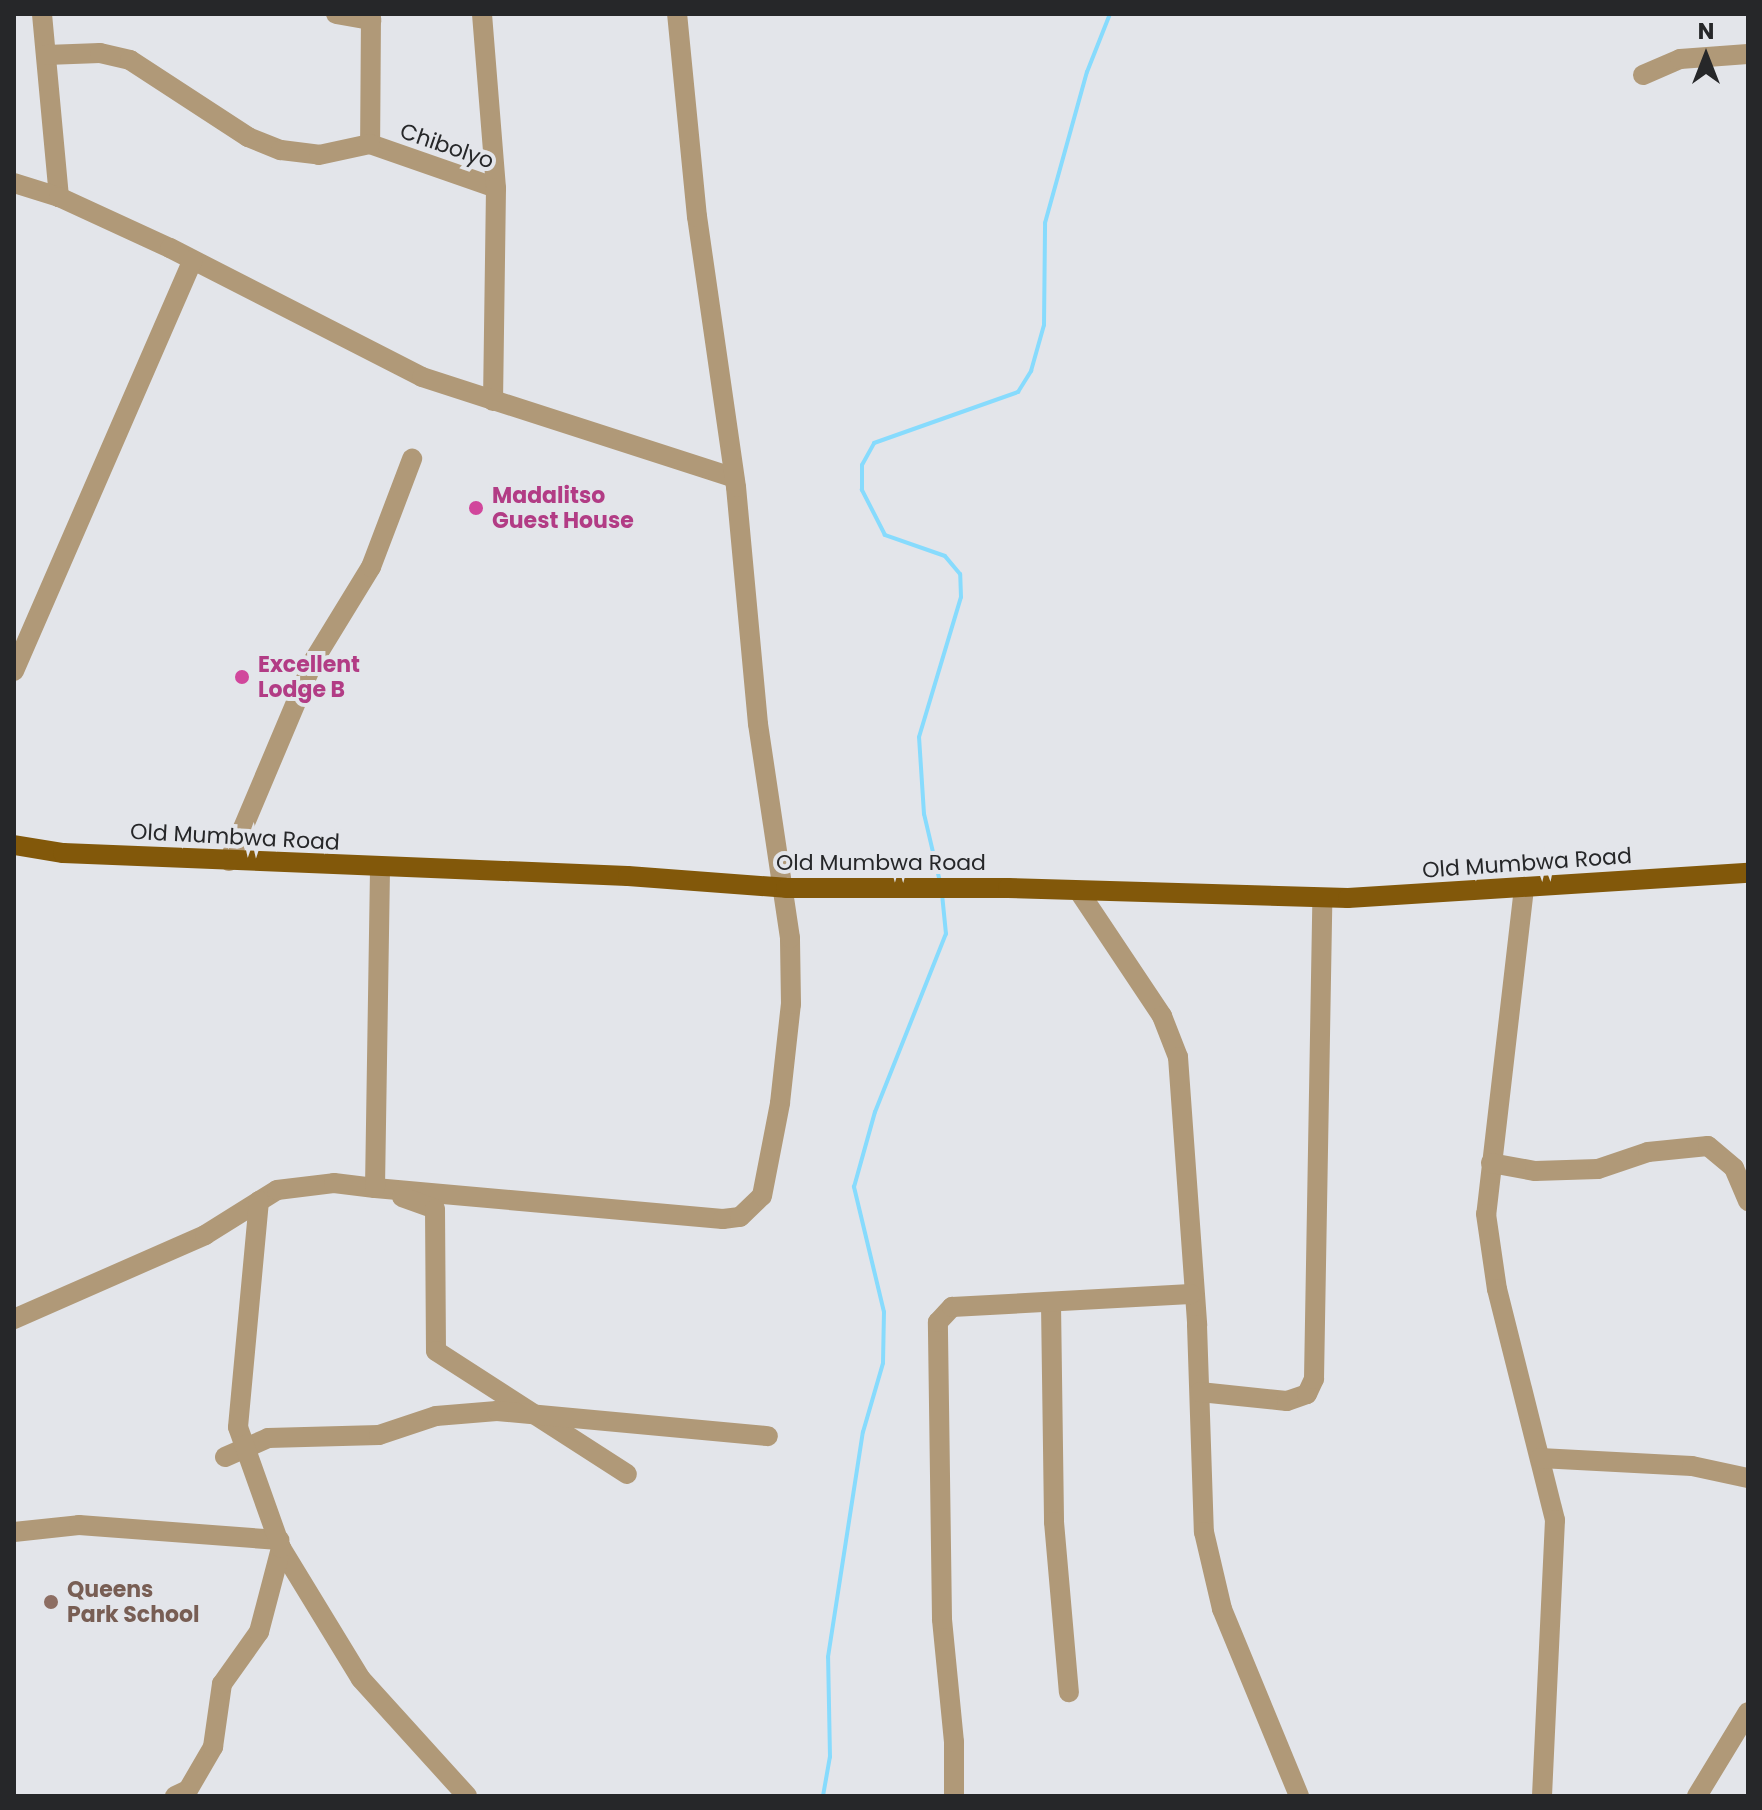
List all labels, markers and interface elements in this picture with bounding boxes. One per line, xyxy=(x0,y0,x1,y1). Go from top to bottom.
north arrow xyxy=(1666,16,1746,96)
text: N xyxy=(1698,16,1714,47)
street label: Chibolyo xyxy=(397,118,497,174)
place label: Madalitso Guest House xyxy=(492,482,634,534)
marker: Madalitso Guest House xyxy=(467,499,485,517)
place label: Excellent Lodge B xyxy=(258,651,360,702)
marker: Excellent Lodge B xyxy=(233,668,251,686)
street label: Old Mumbwa Road xyxy=(129,818,341,856)
street label: Old Mumbwa Road xyxy=(1421,843,1633,883)
street label: Old Mumbwa Road xyxy=(776,850,986,876)
place label: Queens Park School xyxy=(67,1576,200,1628)
marker: Queens Park School xyxy=(42,1593,60,1611)

